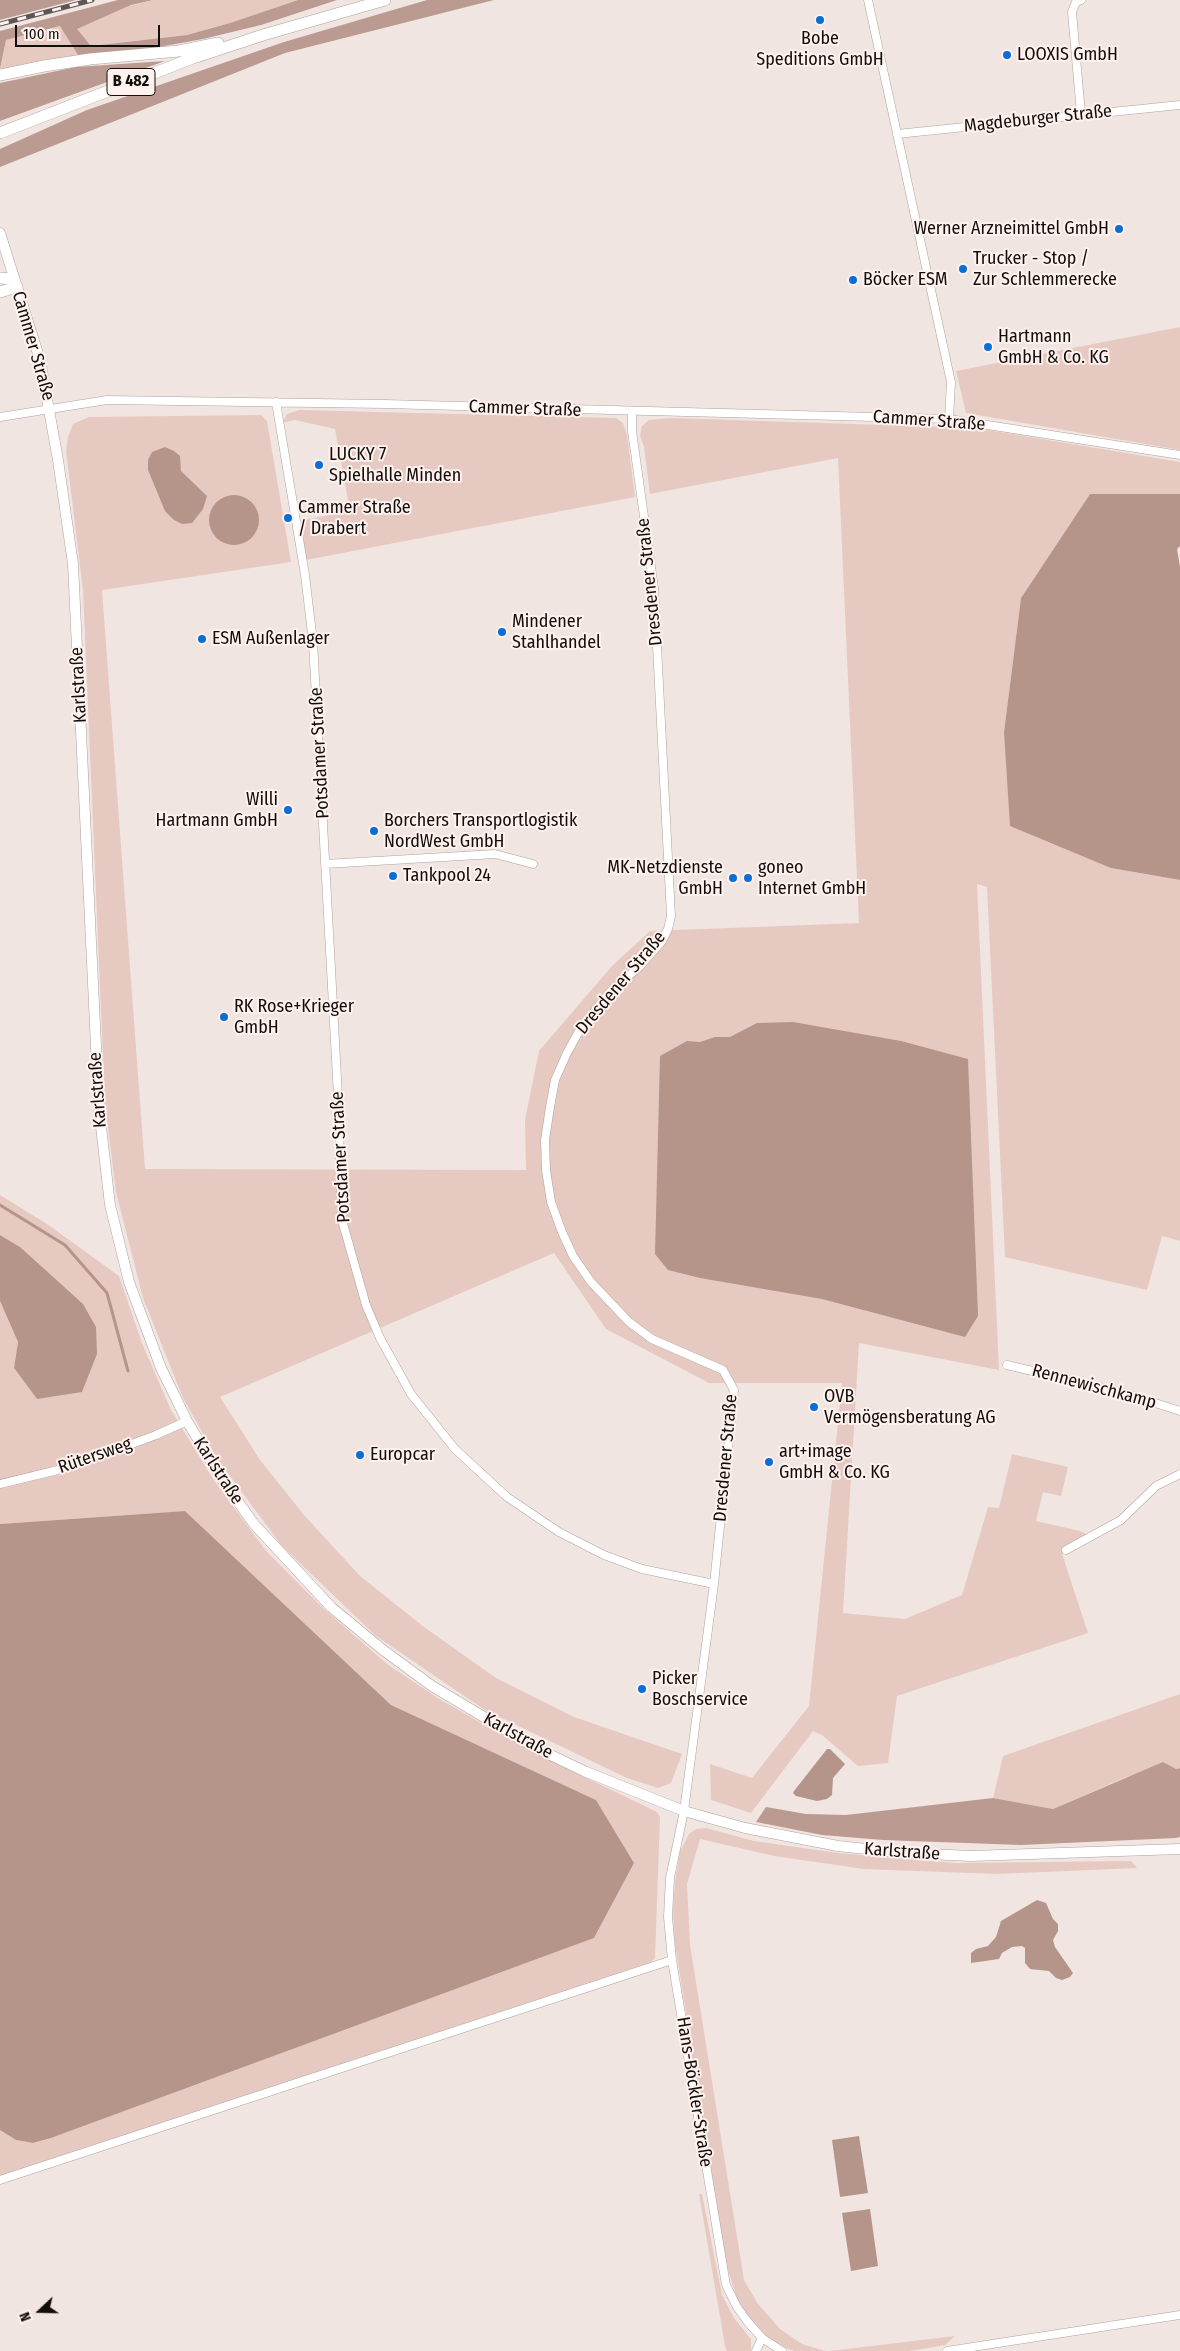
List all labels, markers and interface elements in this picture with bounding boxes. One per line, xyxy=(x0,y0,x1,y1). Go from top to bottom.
marker: Bobe Speditions GmbH xyxy=(814,14,826,26)
scale bar xyxy=(18,15,162,47)
text: 100 m xyxy=(23,25,60,43)
place label: Bobe Speditions GmbH xyxy=(756,28,884,70)
place label: LOOXIS GmbH xyxy=(1017,44,1118,66)
marker: LOOXIS GmbH xyxy=(1001,49,1013,61)
road number: B 482 xyxy=(107,68,155,95)
street label: Magdeburger Straße xyxy=(963,100,1113,138)
place label: Werner Arzneimittel GmbH xyxy=(914,218,1109,240)
marker: Werner Arzneimittel GmbH xyxy=(1113,223,1125,235)
place label: Trucker - Stop / Zur Schlemmerecke xyxy=(973,248,1117,290)
marker: Trucker - Stop / Zur Schlemmerecke xyxy=(957,263,969,275)
place label: Böcker ESM xyxy=(863,269,947,291)
marker: Böcker ESM xyxy=(847,274,859,286)
street label: Cammer Straße xyxy=(7,289,59,403)
place label: Hartmann GmbH & Co. KG xyxy=(998,326,1109,368)
marker: Hartmann GmbH & Co. KG xyxy=(982,341,994,353)
street label: Cammer Straße xyxy=(468,396,582,422)
street label: Cammer Straße xyxy=(872,406,986,436)
place label: LUCKY 7 Spielhalle Minden xyxy=(329,444,461,486)
marker: LUCKY 7 Spielhalle Minden xyxy=(313,459,325,471)
place label: Cammer Straße / Drabert xyxy=(298,497,411,540)
marker: Cammer Straße / Drabert xyxy=(282,512,294,524)
street label: Dresdener Straße xyxy=(633,517,667,647)
place label: Mindener Stahlhandel xyxy=(512,611,601,654)
marker: Mindener Stahlhandel xyxy=(496,626,508,638)
place label: ESM Außenlager xyxy=(212,628,330,650)
marker: ESM Außenlager xyxy=(196,633,208,645)
street label: Karlstraße xyxy=(66,647,92,723)
street label: Potsdamer Straße xyxy=(306,687,334,819)
place label: Willi Hartmann GmbH xyxy=(156,789,278,832)
marker: Willi Hartmann GmbH xyxy=(282,804,294,816)
place label: Borchers Transportlogistik NordWest GmbH xyxy=(384,810,577,852)
marker: Borchers Transportlogistik NordWest GmbH xyxy=(368,825,380,837)
place label: MK-Netzdienste GmbH xyxy=(607,857,723,900)
place label: goneo Internet GmbH xyxy=(758,857,866,900)
place label: Tankpool 24 xyxy=(403,865,491,887)
marker: Tankpool 24 xyxy=(387,870,399,882)
marker: MK-Netzdienste GmbH xyxy=(727,872,739,884)
marker: goneo Internet GmbH xyxy=(742,872,754,884)
street label: Dresdener Straße xyxy=(572,927,670,1039)
place label: RK Rose+Krieger GmbH xyxy=(234,996,354,1038)
marker: RK Rose+Krieger GmbH xyxy=(218,1011,230,1023)
street label: Karlstraße xyxy=(85,1051,111,1129)
street label: Potsdamer Straße xyxy=(327,1091,355,1223)
street label: Rennewischkamp xyxy=(1029,1360,1159,1414)
place label: OVB Vermögensberatung AG xyxy=(824,1386,996,1428)
street label: Dresdener Straße xyxy=(710,1393,742,1523)
marker: OVB Vermögensberatung AG xyxy=(808,1401,820,1413)
street label: Rütersweg xyxy=(55,1433,135,1479)
street label: Karlstraße xyxy=(188,1433,248,1509)
place label: art+image GmbH & Co. KG xyxy=(779,1441,890,1484)
place label: Europcar xyxy=(370,1444,435,1466)
marker: Europcar xyxy=(354,1449,366,1461)
marker: art+image GmbH & Co. KG xyxy=(763,1456,775,1468)
place label: Picker Boschservice xyxy=(652,1668,748,1710)
marker: Picker Boschservice xyxy=(636,1683,648,1695)
street label: Karlstraße xyxy=(480,1708,556,1764)
street label: Karlstraße xyxy=(863,1839,941,1865)
street label: Hans-Böckler-Straße xyxy=(671,2015,717,2169)
north arrow xyxy=(15,2286,65,2336)
text: N xyxy=(16,2310,35,2324)

